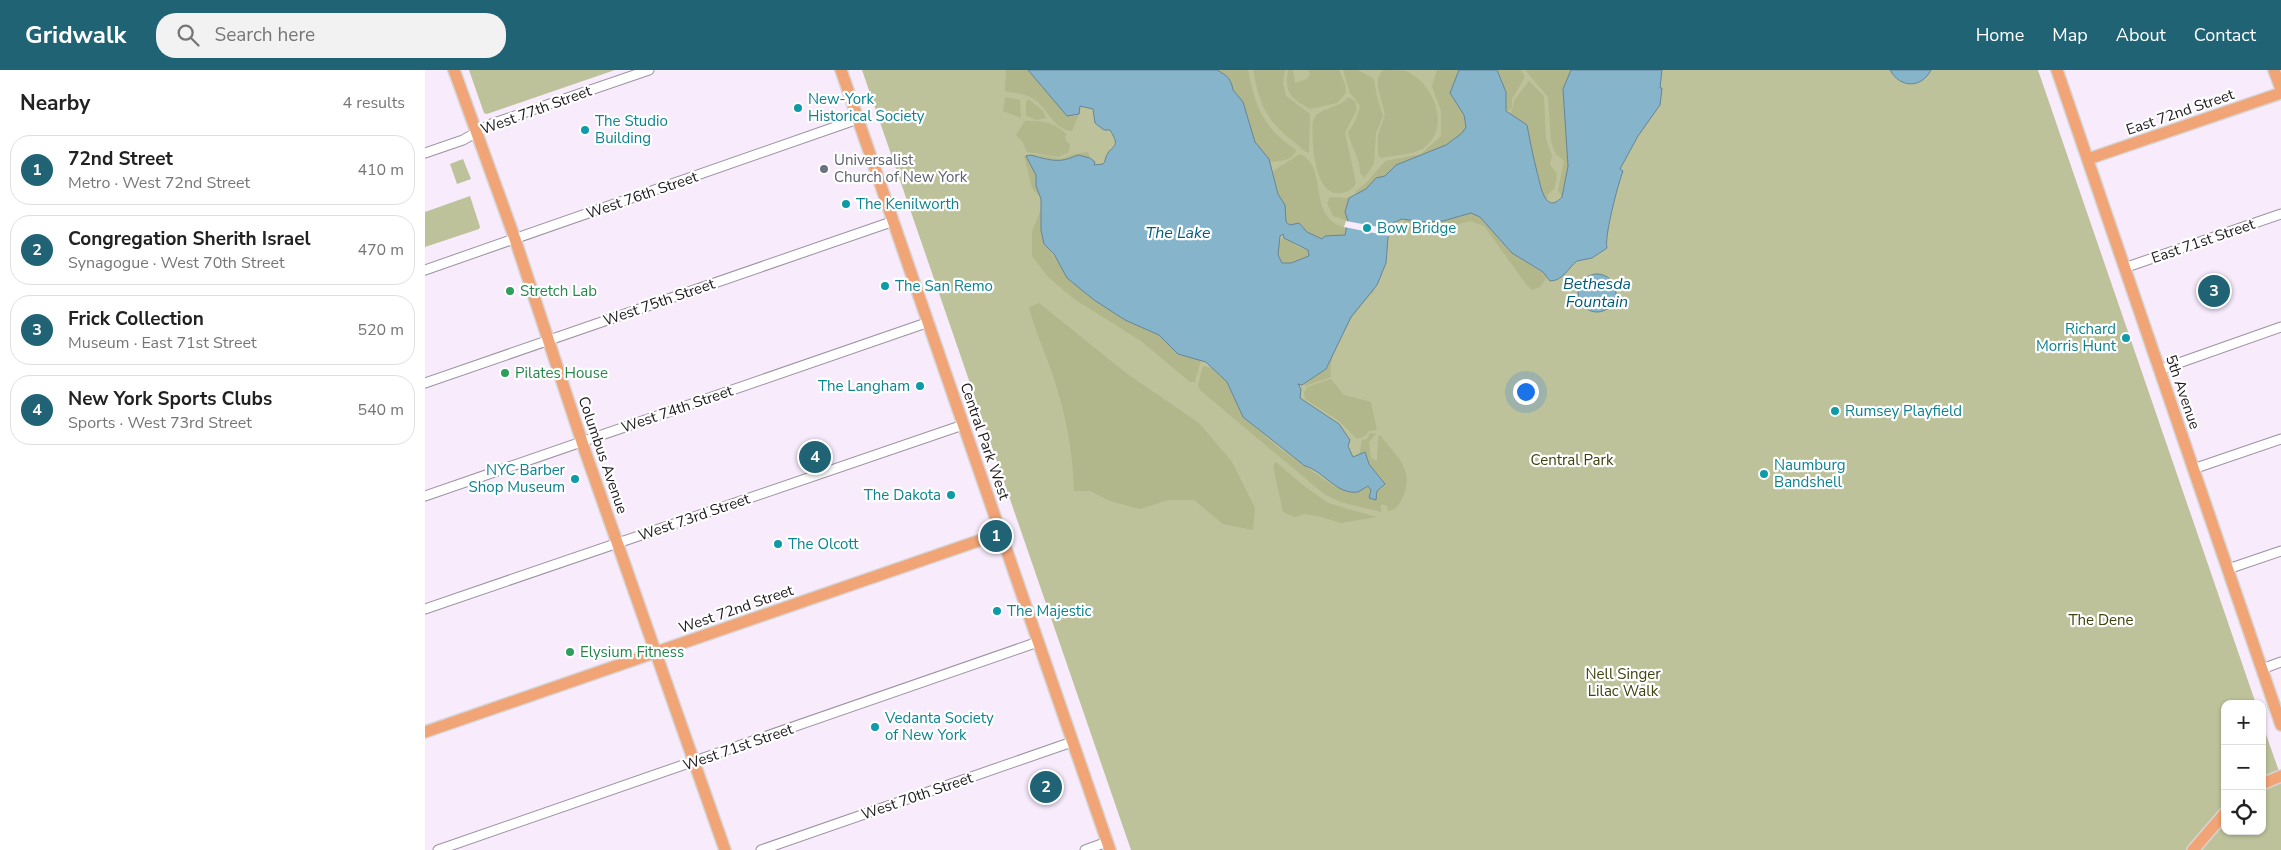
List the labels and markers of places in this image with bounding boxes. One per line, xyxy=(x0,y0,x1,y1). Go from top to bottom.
place label: New-York Historical Society xyxy=(808,89,925,126)
marker: New-York Historical Society xyxy=(792,102,804,114)
place label: The Studio Building xyxy=(595,111,668,148)
marker: The Studio Building xyxy=(579,124,591,136)
place label: Universalist Church of New York xyxy=(834,150,968,187)
marker: Universalist Church of New York xyxy=(818,163,830,175)
place label: The Kenilworth xyxy=(856,194,959,214)
marker: The Kenilworth xyxy=(840,198,852,210)
place label: Bow Bridge xyxy=(1377,218,1456,238)
marker: Bow Bridge xyxy=(1361,222,1373,234)
pin: 3 xyxy=(2198,272,2230,310)
place label: The San Remo xyxy=(895,276,993,296)
marker: The San Remo xyxy=(879,280,891,292)
place label: Stretch Lab xyxy=(520,281,597,301)
marker: Stretch Lab xyxy=(504,285,516,297)
place label: Richard Morris Hunt xyxy=(2036,319,2117,356)
marker: Richard Morris Hunt xyxy=(2120,332,2132,344)
place label: Pilates House xyxy=(515,363,608,383)
marker: Pilates House xyxy=(499,367,511,379)
place label: The Langham xyxy=(818,376,910,396)
marker: The Langham xyxy=(914,380,926,392)
place label: Rumsey Playfield xyxy=(1845,401,1962,421)
marker: Rumsey Playfield xyxy=(1829,405,1841,417)
pin: 4 xyxy=(799,438,831,476)
place label: Naumburg Bandshell xyxy=(1774,455,1846,492)
place label: NYC Barber Shop Museum xyxy=(469,460,566,497)
marker: Naumburg Bandshell xyxy=(1758,468,1770,480)
marker: NYC Barber Shop Museum xyxy=(569,473,581,485)
place label: The Dakota xyxy=(864,485,941,505)
marker: The Dakota xyxy=(945,489,957,501)
pin: 1 xyxy=(980,517,1012,555)
place label: The Olcott xyxy=(788,534,859,554)
marker: The Olcott xyxy=(772,538,784,550)
place label: The Majestic xyxy=(1007,601,1092,621)
marker: The Majestic xyxy=(991,605,1003,617)
place label: Elysium Fitness xyxy=(580,642,684,662)
marker: Elysium Fitness xyxy=(564,646,576,658)
place label: Vedanta Society of New York xyxy=(884,708,994,745)
marker: Vedanta Society of New York xyxy=(869,721,881,733)
pin: 2 xyxy=(1030,768,1062,806)

